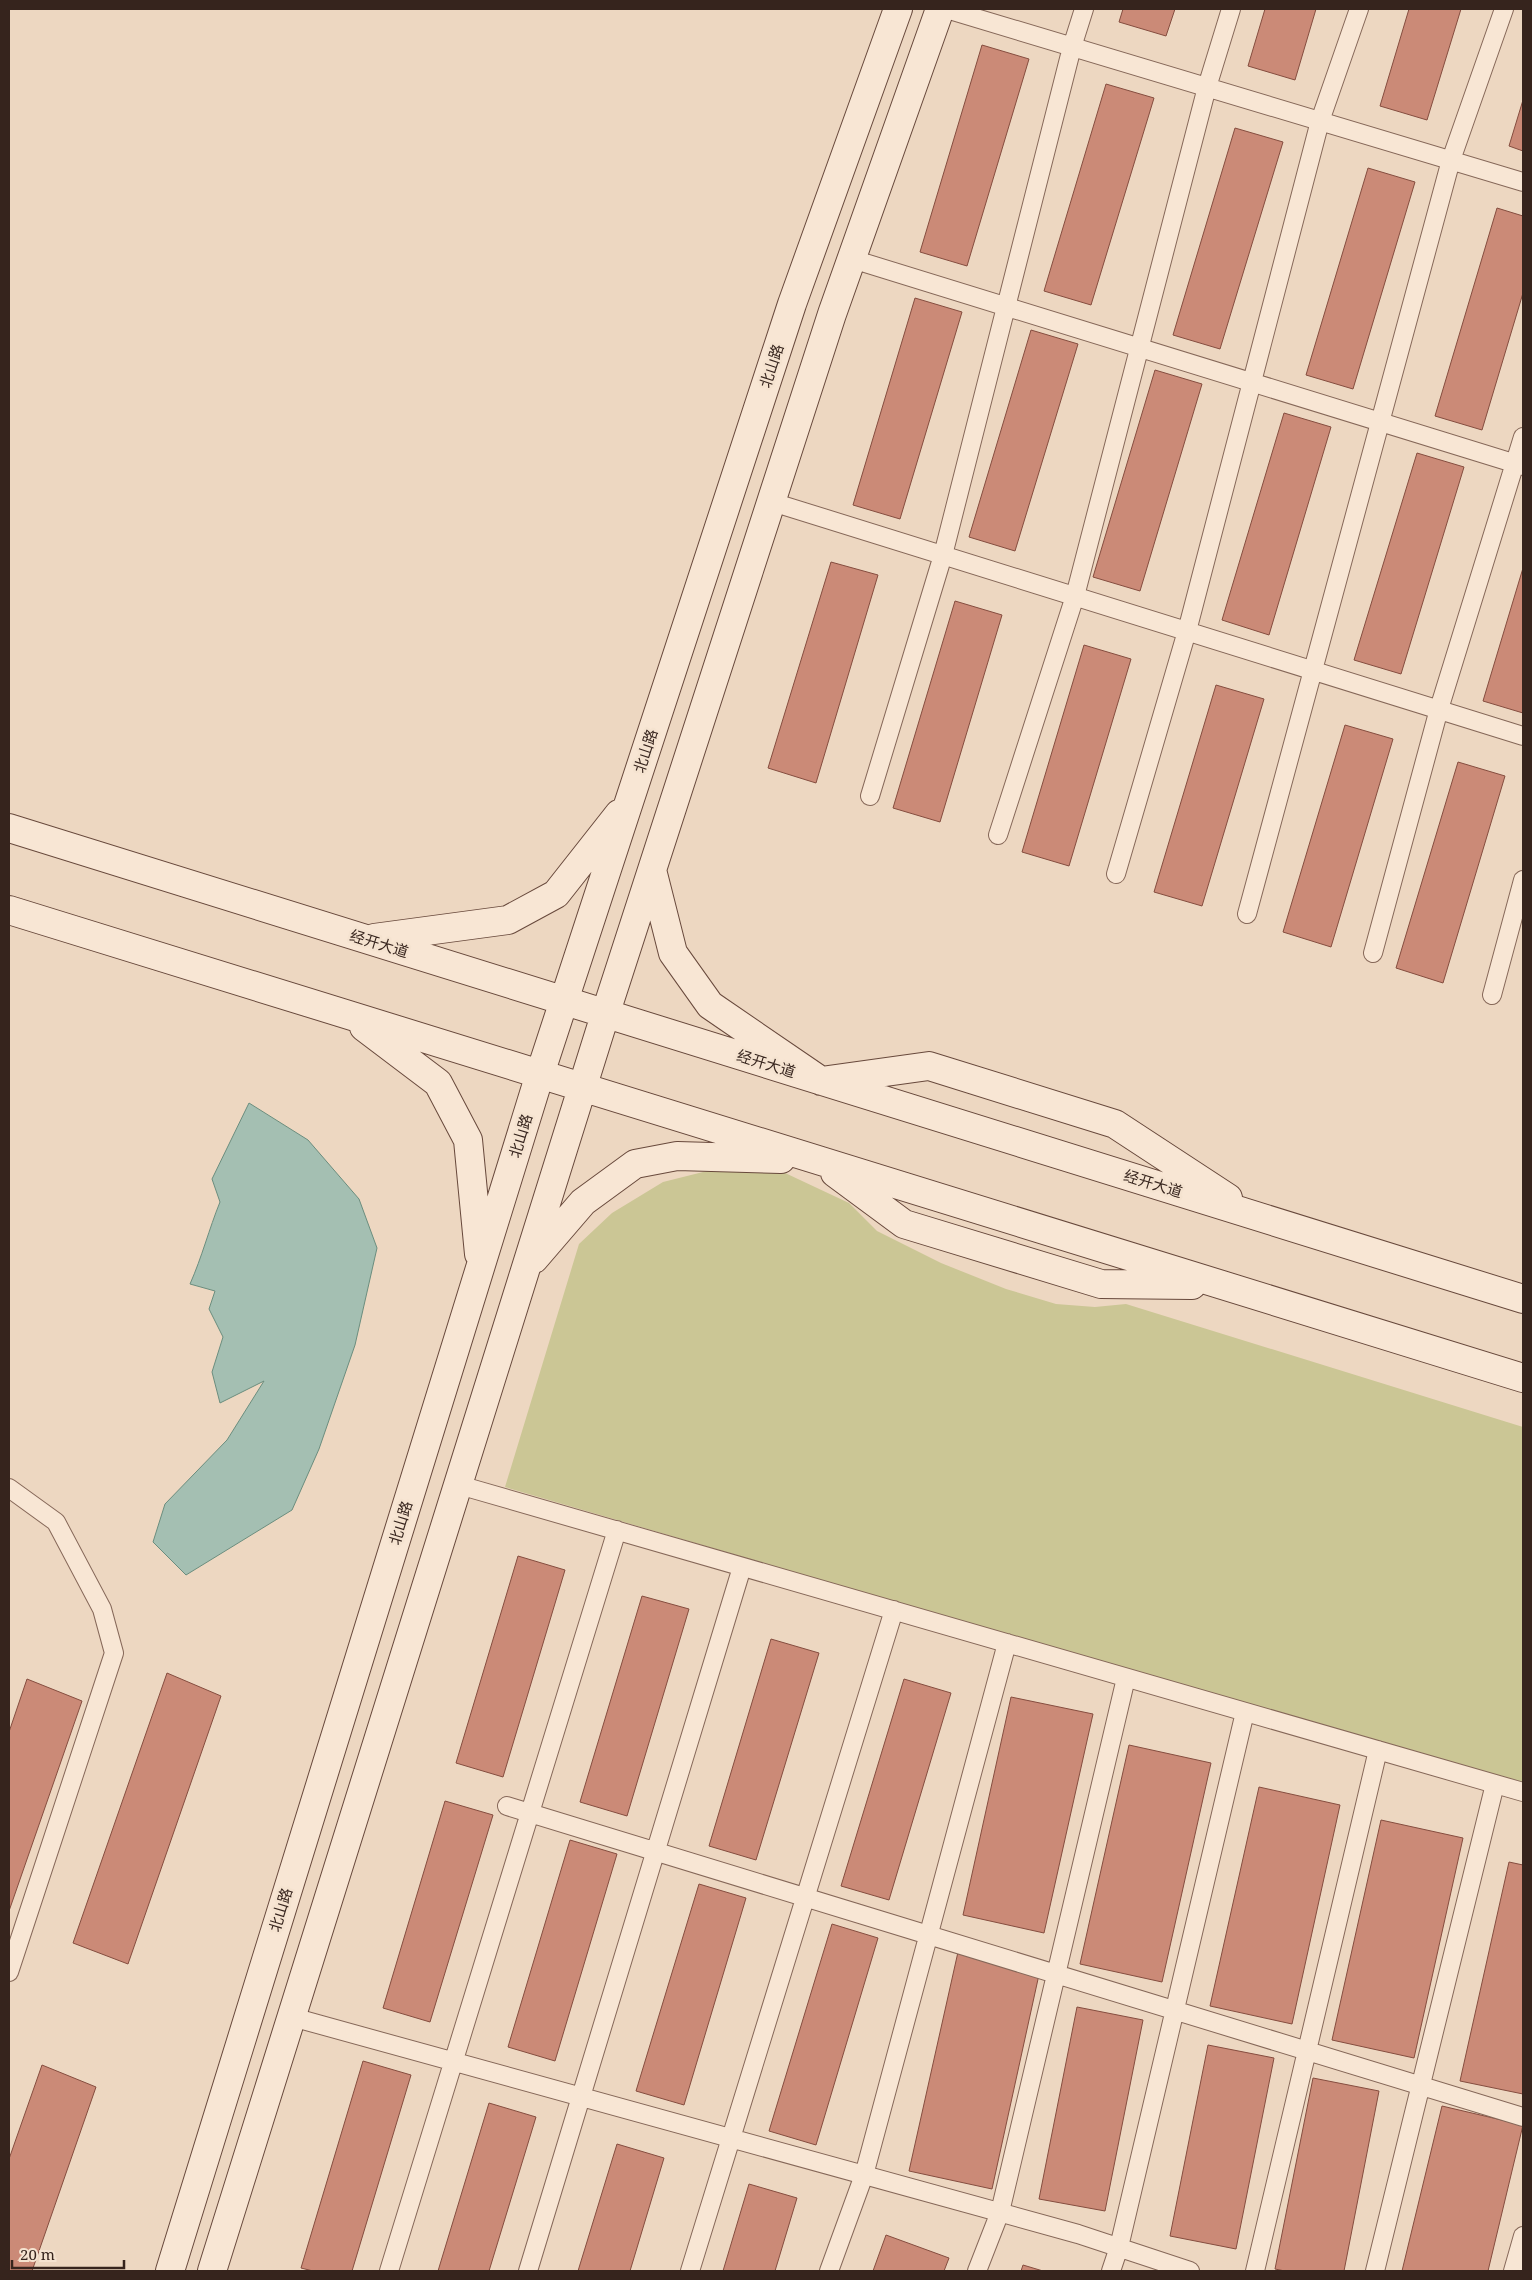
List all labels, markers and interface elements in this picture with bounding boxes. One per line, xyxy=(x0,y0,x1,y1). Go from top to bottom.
street label: 北山路 xyxy=(755,341,788,390)
street label: 北山路 xyxy=(629,726,662,775)
street label: 经开大道 xyxy=(348,925,411,961)
street label: 经开大道 xyxy=(735,1045,798,1081)
street label: 北山路 xyxy=(504,1111,536,1160)
street label: 经开大道 xyxy=(1122,1165,1185,1201)
street label: 北山路 xyxy=(384,1498,416,1547)
street label: 北山路 xyxy=(264,1885,296,1934)
scale bar xyxy=(12,2238,125,2270)
text: 20 m xyxy=(20,2244,55,2264)

